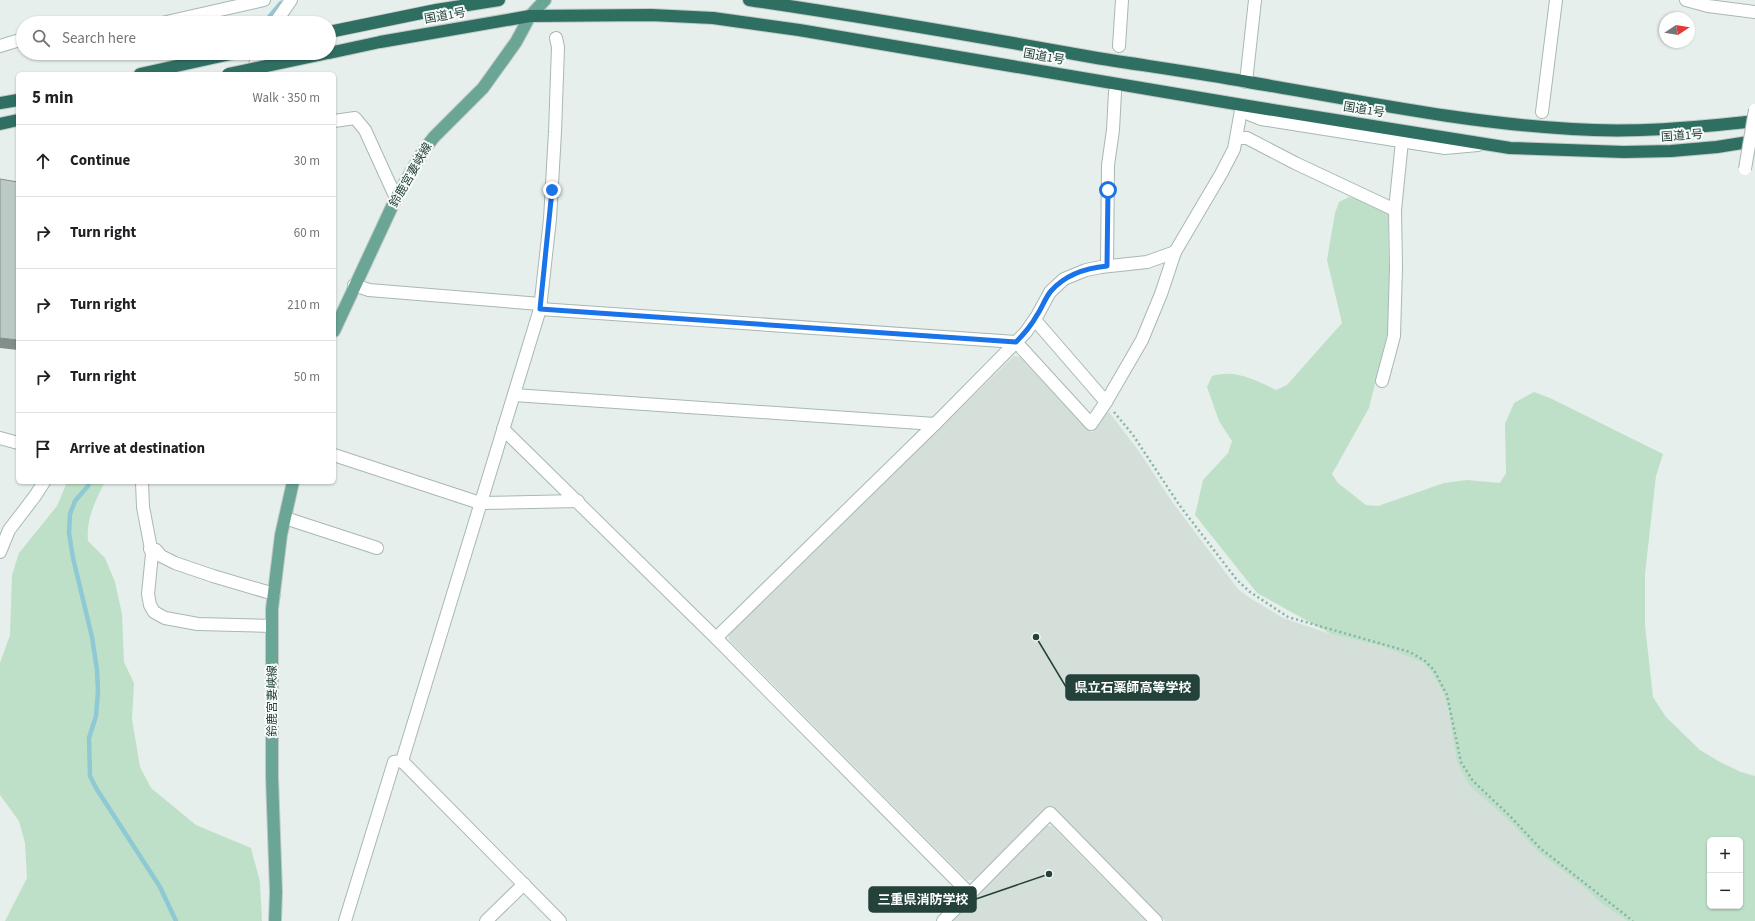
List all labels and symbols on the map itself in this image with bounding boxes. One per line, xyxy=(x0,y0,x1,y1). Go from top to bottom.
street label: 国道1号 xyxy=(423,4,467,28)
north arrow xyxy=(1659,12,1695,48)
street label: 国道1号 xyxy=(1022,45,1066,69)
street label: 国道1号 xyxy=(1342,98,1386,122)
street label: 国道1号 xyxy=(1660,126,1704,146)
street label: 鈴鹿宮妻峡線 xyxy=(386,140,436,210)
route end xyxy=(543,181,561,199)
route start xyxy=(1099,181,1117,199)
street label: 鈴鹿宮妻峡線 xyxy=(264,665,281,737)
callout: 県立石薬師高等学校 xyxy=(1066,675,1199,700)
text: 県立石薬師高等学校 xyxy=(1074,679,1192,697)
callout: 三重県消防学校 xyxy=(869,887,976,912)
text: 三重県消防学校 xyxy=(877,891,969,909)

